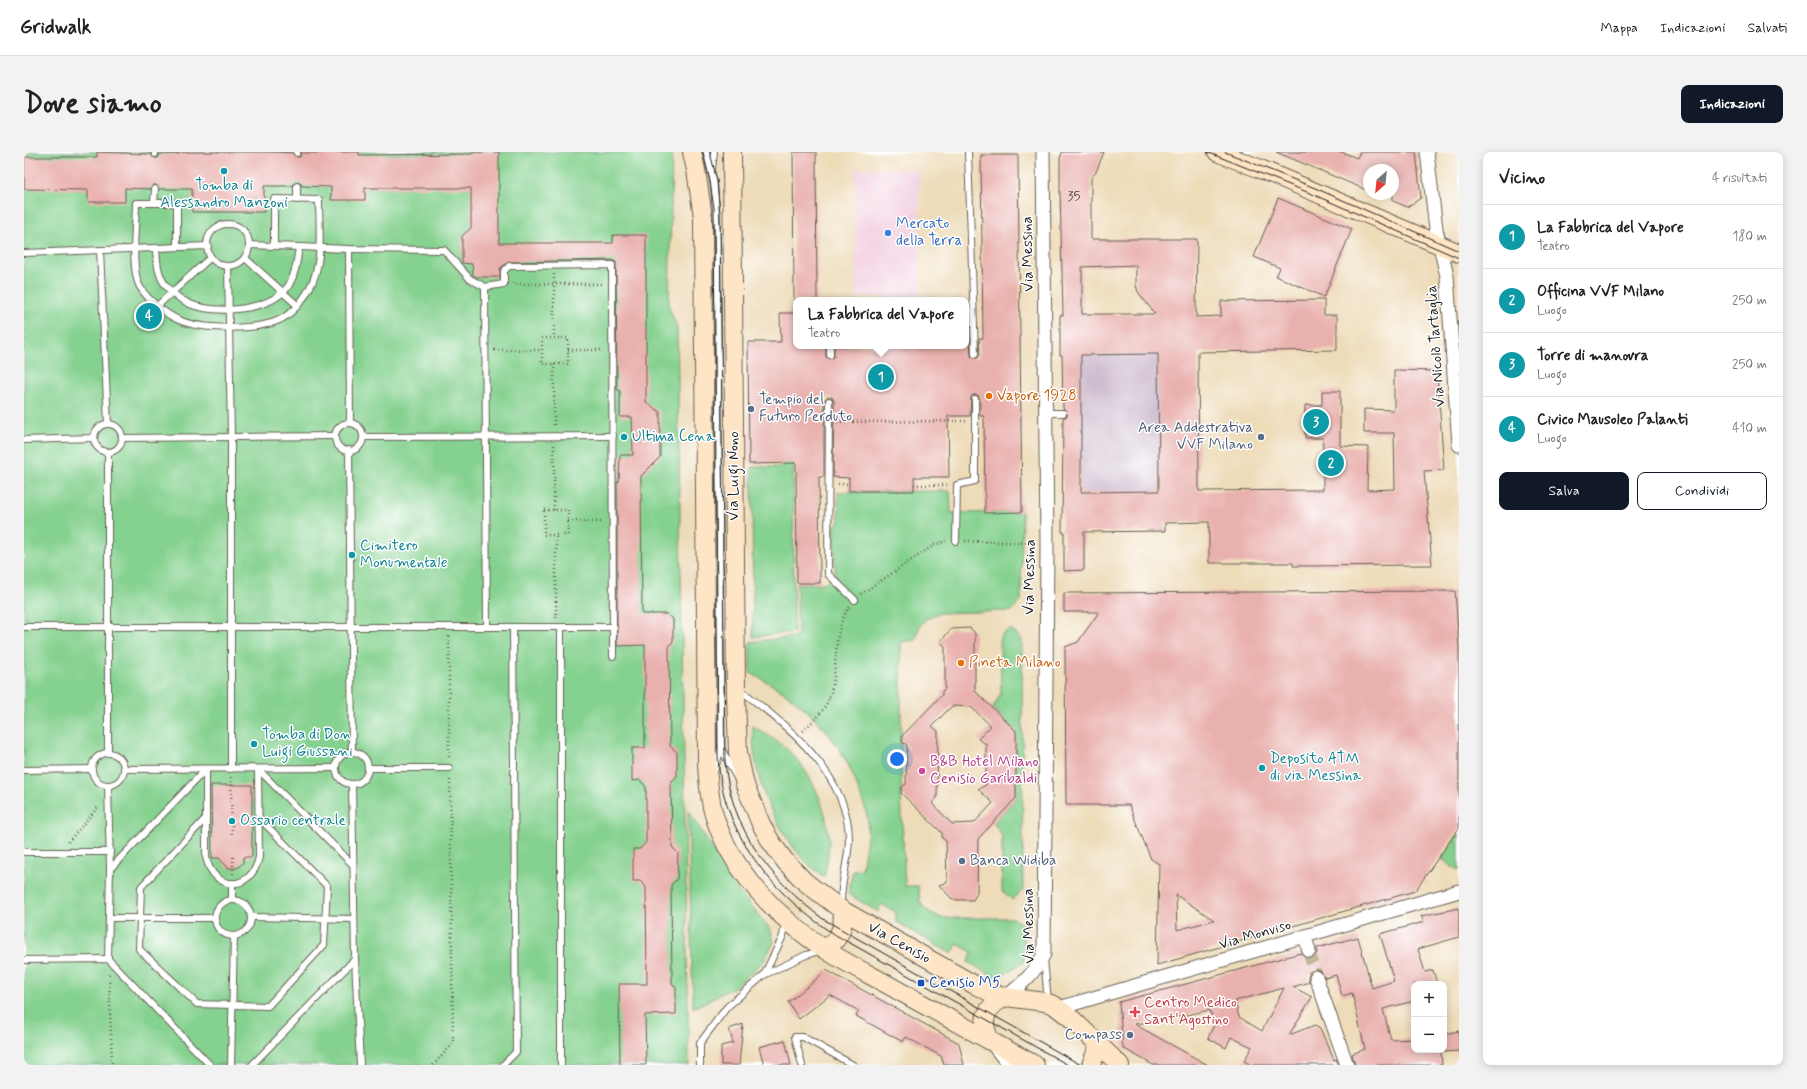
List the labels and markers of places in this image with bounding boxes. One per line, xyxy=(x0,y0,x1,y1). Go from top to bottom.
marker: Tomba di Alessandro Manzoni xyxy=(219,166,229,176)
place label: Tomba di Alessandro Manzoni xyxy=(160,176,288,213)
place label: Mercato della Terra xyxy=(896,214,962,251)
marker: Mercato della Terra xyxy=(883,228,893,238)
pin: 4 xyxy=(136,301,162,331)
pin: 1 xyxy=(868,362,894,392)
place label: Vapore 1928 xyxy=(997,386,1077,406)
place label: Tempio del Futuro Perduto xyxy=(759,390,852,427)
marker: Vapore 1928 xyxy=(984,391,994,401)
marker: Tempio del Futuro Perduto xyxy=(746,404,756,414)
pin: 3 xyxy=(1303,407,1329,437)
place label: Area Addestrativa VVF Milano xyxy=(1138,418,1253,455)
place label: Ultima Cena xyxy=(632,427,716,447)
marker: Ultima Cena xyxy=(619,432,629,442)
marker: Area Addestrativa VVF Milano xyxy=(1256,432,1266,442)
pin: 2 xyxy=(1318,448,1344,478)
place label: Cimitero Monumentale xyxy=(360,536,448,573)
marker: Cimitero Monumentale xyxy=(347,550,357,560)
place label: Pineta Milano xyxy=(969,653,1061,673)
marker: Pineta Milano xyxy=(956,658,966,668)
place label: Tomba di Don Luigi Giussani xyxy=(262,725,353,763)
marker: Tomba di Don Luigi Giussani xyxy=(249,739,259,749)
place label: Deposito ATM di via Messina xyxy=(1270,749,1362,786)
place label: B&B Hotel Milano Cenisio Garibaldi xyxy=(930,752,1039,789)
marker: Deposito ATM di via Messina xyxy=(1257,763,1267,773)
marker: B&B Hotel Milano Cenisio Garibaldi xyxy=(917,766,927,776)
place label: Ossario centrale xyxy=(240,811,346,831)
marker: Ossario centrale xyxy=(227,816,237,826)
place label: Banca Widiba xyxy=(970,851,1056,871)
marker: Banca Widiba xyxy=(957,856,967,866)
place label: Cenisio M5 xyxy=(929,973,1001,993)
marker: Cenisio M5 xyxy=(916,978,926,988)
place label: Centro Medico Sant'Agostino xyxy=(1144,993,1237,1030)
marker: Centro Medico Sant'Agostino xyxy=(1129,1006,1141,1018)
place label: Compass xyxy=(1065,1025,1122,1045)
marker: Compass xyxy=(1125,1030,1135,1040)

